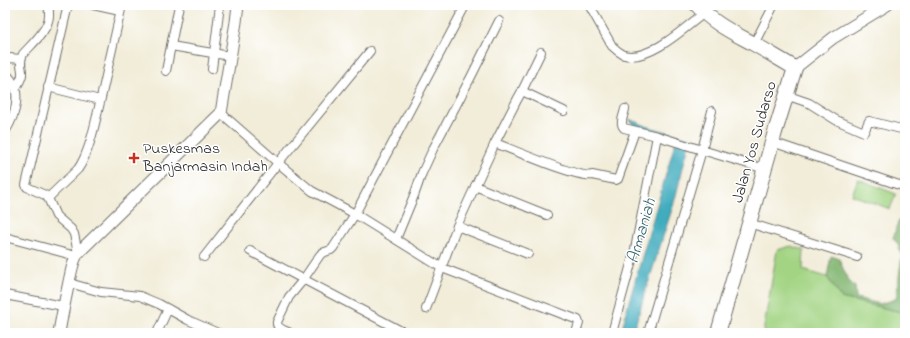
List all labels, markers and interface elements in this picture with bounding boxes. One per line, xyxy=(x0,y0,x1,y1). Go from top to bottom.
street label: Jalan Yos Sudarso xyxy=(726,78,784,206)
place label: Puskesmas Banjarmasin Indah xyxy=(142,137,268,179)
marker: Puskesmas Banjarmasin Indah xyxy=(128,152,140,164)
water label: Armaniah xyxy=(621,195,663,267)

